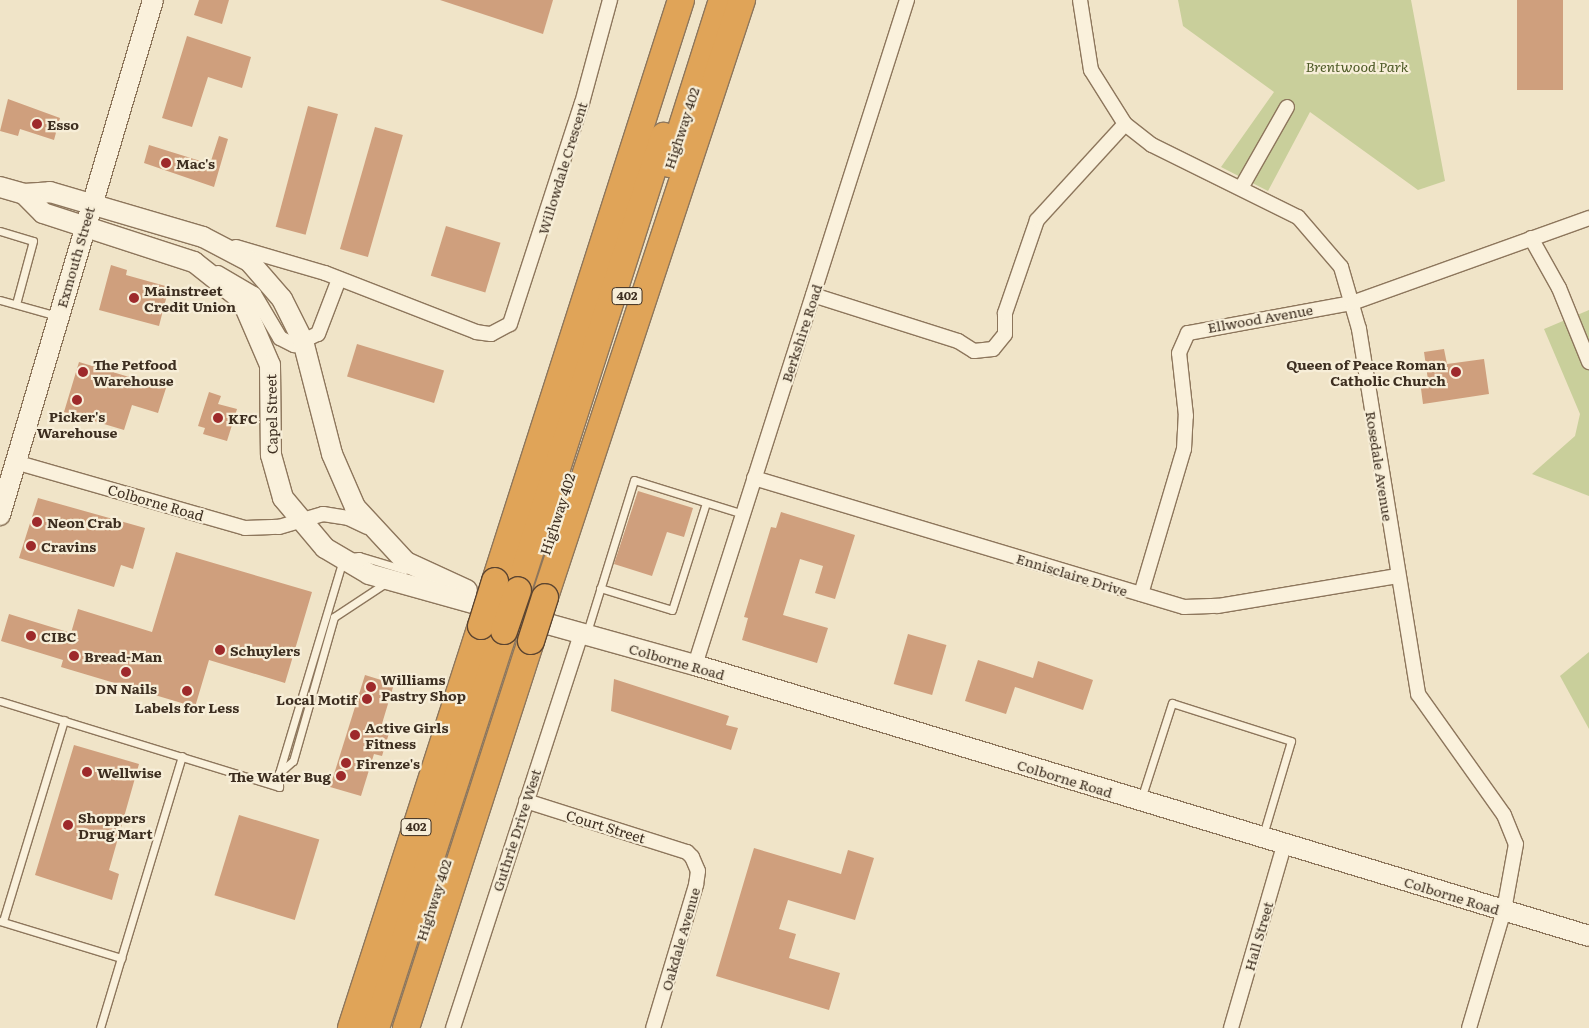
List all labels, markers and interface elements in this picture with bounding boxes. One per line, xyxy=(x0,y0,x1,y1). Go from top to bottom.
park label: Brentwood Park xyxy=(1306,58,1408,74)
street label: Highway 402 xyxy=(660,85,702,171)
street label: Willowdale Crescent xyxy=(534,100,590,236)
place label: Esso xyxy=(47,116,79,132)
marker: Esso xyxy=(31,118,43,130)
place label: Mac's xyxy=(176,155,215,171)
marker: Mac's xyxy=(160,157,172,169)
street label: Exmouth Street xyxy=(52,204,98,310)
place label: Mainstreet Credit Union xyxy=(144,282,236,314)
street label: Berkshire Road xyxy=(777,282,825,384)
road number: 402 xyxy=(611,286,643,306)
marker: Mainstreet Credit Union xyxy=(128,292,140,304)
street label: Ellwood Avenue xyxy=(1206,300,1314,336)
place label: The Petfood Warehouse xyxy=(93,356,177,388)
place label: Queen of Peace Roman Catholic Church xyxy=(1286,356,1446,388)
marker: The Petfood Warehouse xyxy=(77,366,89,378)
marker: Queen of Peace Roman Catholic Church xyxy=(1450,366,1462,378)
street label: Capel Street xyxy=(262,374,280,454)
marker: Picker's Warehouse xyxy=(71,394,83,406)
place label: Picker's Warehouse xyxy=(37,408,117,441)
place label: KFC xyxy=(228,410,258,426)
street label: Rosedale Avenue xyxy=(1363,410,1397,522)
marker: KFC xyxy=(212,412,224,424)
street label: Highway 402 xyxy=(536,471,578,557)
street label: Colborne Road xyxy=(106,480,206,524)
place label: Neon Crab xyxy=(47,514,122,530)
marker: Neon Crab xyxy=(31,516,43,528)
place label: Cravins xyxy=(41,538,96,554)
marker: Cravins xyxy=(25,540,37,552)
street label: Ennisclaire Drive xyxy=(1014,549,1130,599)
place label: CIBC xyxy=(41,628,76,644)
marker: CIBC xyxy=(25,630,37,642)
street label: Colborne Road xyxy=(627,639,727,683)
place label: Schuylers xyxy=(230,642,300,658)
marker: Schuylers xyxy=(214,644,226,656)
place label: Bread-Man xyxy=(84,648,162,664)
marker: Bread-Man xyxy=(68,650,80,662)
marker: DN Nails xyxy=(120,666,132,678)
place label: Williams Pastry Shop xyxy=(381,671,466,704)
place label: DN Nails xyxy=(95,680,157,696)
marker: Williams Pastry Shop xyxy=(365,681,377,693)
marker: Labels for Less xyxy=(181,685,193,697)
place label: Local Motif xyxy=(276,691,357,707)
marker: Local Motif xyxy=(361,693,373,705)
place label: Labels for Less xyxy=(135,699,239,715)
place label: Active Girls Fitness xyxy=(365,719,448,752)
marker: Active Girls Fitness xyxy=(349,729,361,741)
place label: Firenze's xyxy=(356,755,420,771)
street label: Colborne Road xyxy=(1015,756,1115,800)
marker: Firenze's xyxy=(340,757,352,769)
place label: Wellwise xyxy=(97,764,162,780)
marker: Wellwise xyxy=(81,766,93,778)
street label: Guthrie Drive West xyxy=(488,767,544,893)
place label: The Water Bug xyxy=(228,768,331,784)
marker: The Water Bug xyxy=(335,770,347,782)
street label: Court Street xyxy=(564,806,648,846)
place label: Shoppers Drug Mart xyxy=(78,809,153,842)
road number: 402 xyxy=(400,818,432,836)
marker: Shoppers Drug Mart xyxy=(62,819,74,831)
street label: Highway 402 xyxy=(412,857,454,943)
street label: Colborne Road xyxy=(1402,873,1502,917)
street label: Oakdale Avenue xyxy=(657,886,703,992)
street label: Hall Street xyxy=(1240,899,1276,973)

